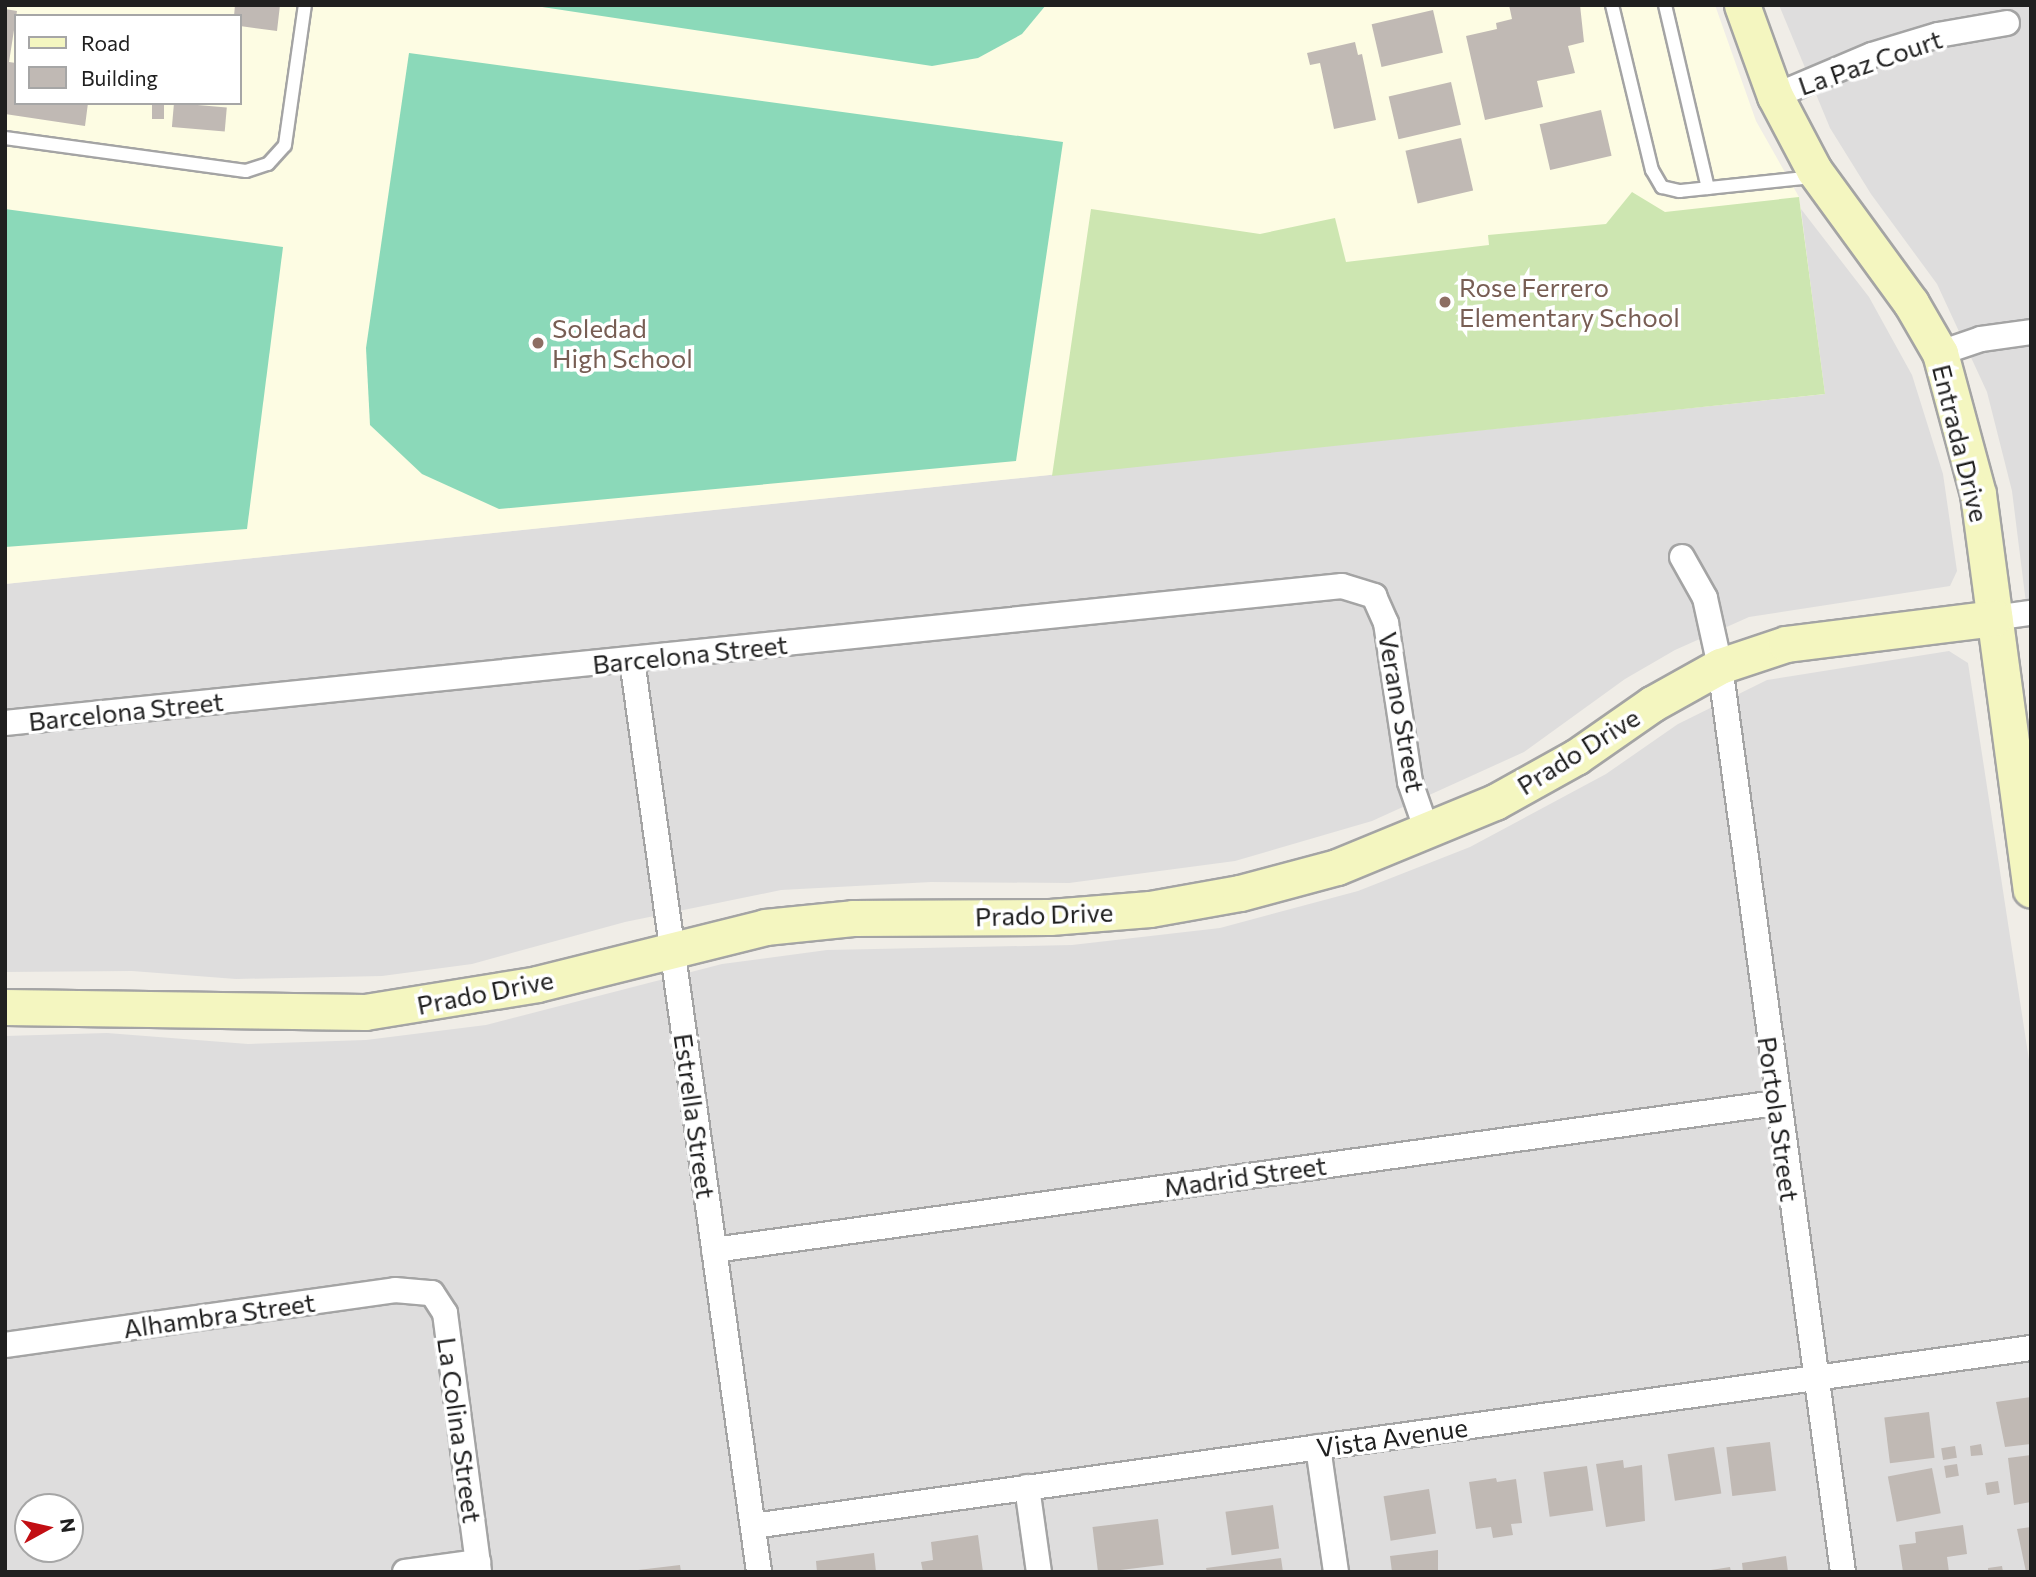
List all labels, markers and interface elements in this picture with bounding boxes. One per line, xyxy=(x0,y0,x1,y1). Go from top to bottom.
legend xyxy=(14,14,242,105)
street label: La Paz Court xyxy=(1794,23,1946,101)
text: Road xyxy=(81,30,130,55)
text: Building xyxy=(81,65,158,90)
place label: Rose Ferrero Elementary School xyxy=(1459,271,1680,332)
marker: Rose Ferrero Elementary School xyxy=(1437,294,1453,310)
place label: Soledad High School xyxy=(552,312,693,374)
marker: Soledad High School xyxy=(530,335,546,351)
street label: Entrada Drive xyxy=(1926,361,1996,525)
street label: Barcelona Street xyxy=(591,628,789,680)
street label: Verano Street xyxy=(1373,629,1431,795)
street label: Barcelona Street xyxy=(27,685,225,737)
street label: Prado Drive xyxy=(1511,701,1645,801)
street label: Prado Drive xyxy=(974,896,1114,932)
street label: Prado Drive xyxy=(414,963,556,1021)
street label: Estrella Street xyxy=(668,1031,722,1201)
street label: Portola Street xyxy=(1752,1034,1806,1204)
street label: Madrid Street xyxy=(1162,1149,1328,1203)
street label: Alhambra Street xyxy=(121,1286,317,1344)
street label: La Colina Street xyxy=(432,1335,488,1525)
street label: Vista Avenue xyxy=(1314,1411,1470,1463)
north arrow xyxy=(14,1493,84,1563)
text: N xyxy=(56,1517,81,1534)

